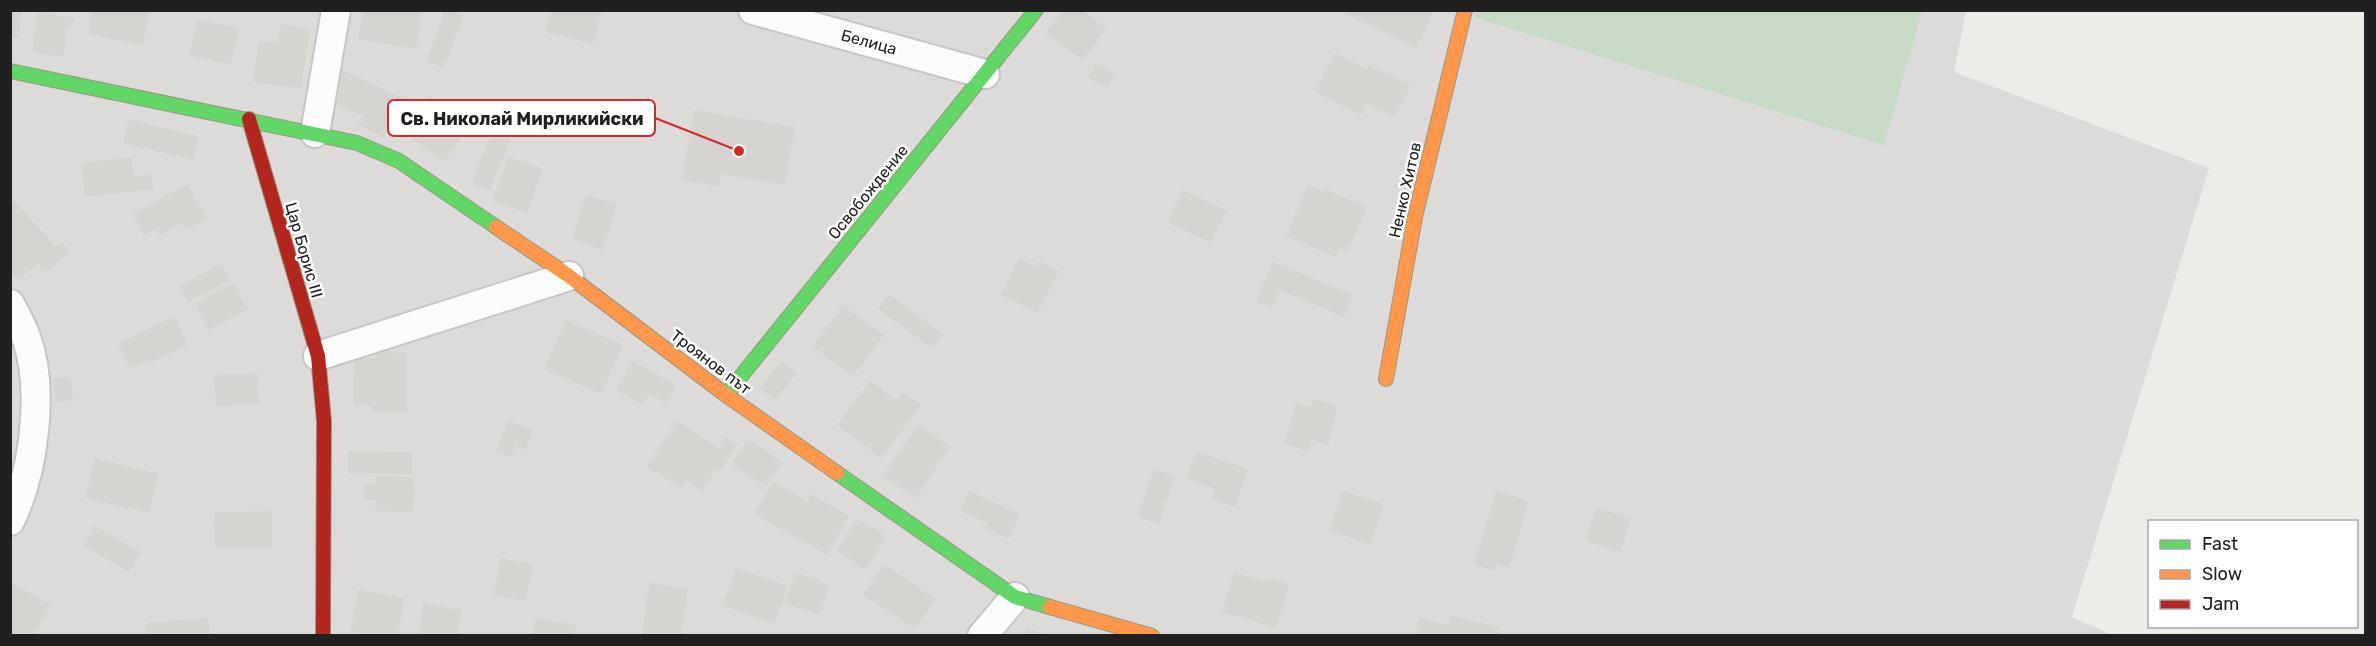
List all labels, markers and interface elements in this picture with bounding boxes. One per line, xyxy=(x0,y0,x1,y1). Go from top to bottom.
street label: Белица xyxy=(839,25,899,59)
callout: Св. Николай Мирликийски xyxy=(388,100,655,136)
text: Св. Николай Мирликийски xyxy=(400,108,644,130)
street label: Ненко Хитов xyxy=(1385,140,1425,240)
street label: Освобождение xyxy=(824,141,912,243)
street label: Цар Борис III xyxy=(281,200,327,300)
street label: Троянов път xyxy=(667,326,755,398)
legend xyxy=(2148,520,2358,628)
text: Fast xyxy=(2202,533,2238,555)
text: Slow xyxy=(2202,563,2242,585)
text: Jam xyxy=(2202,593,2239,615)

